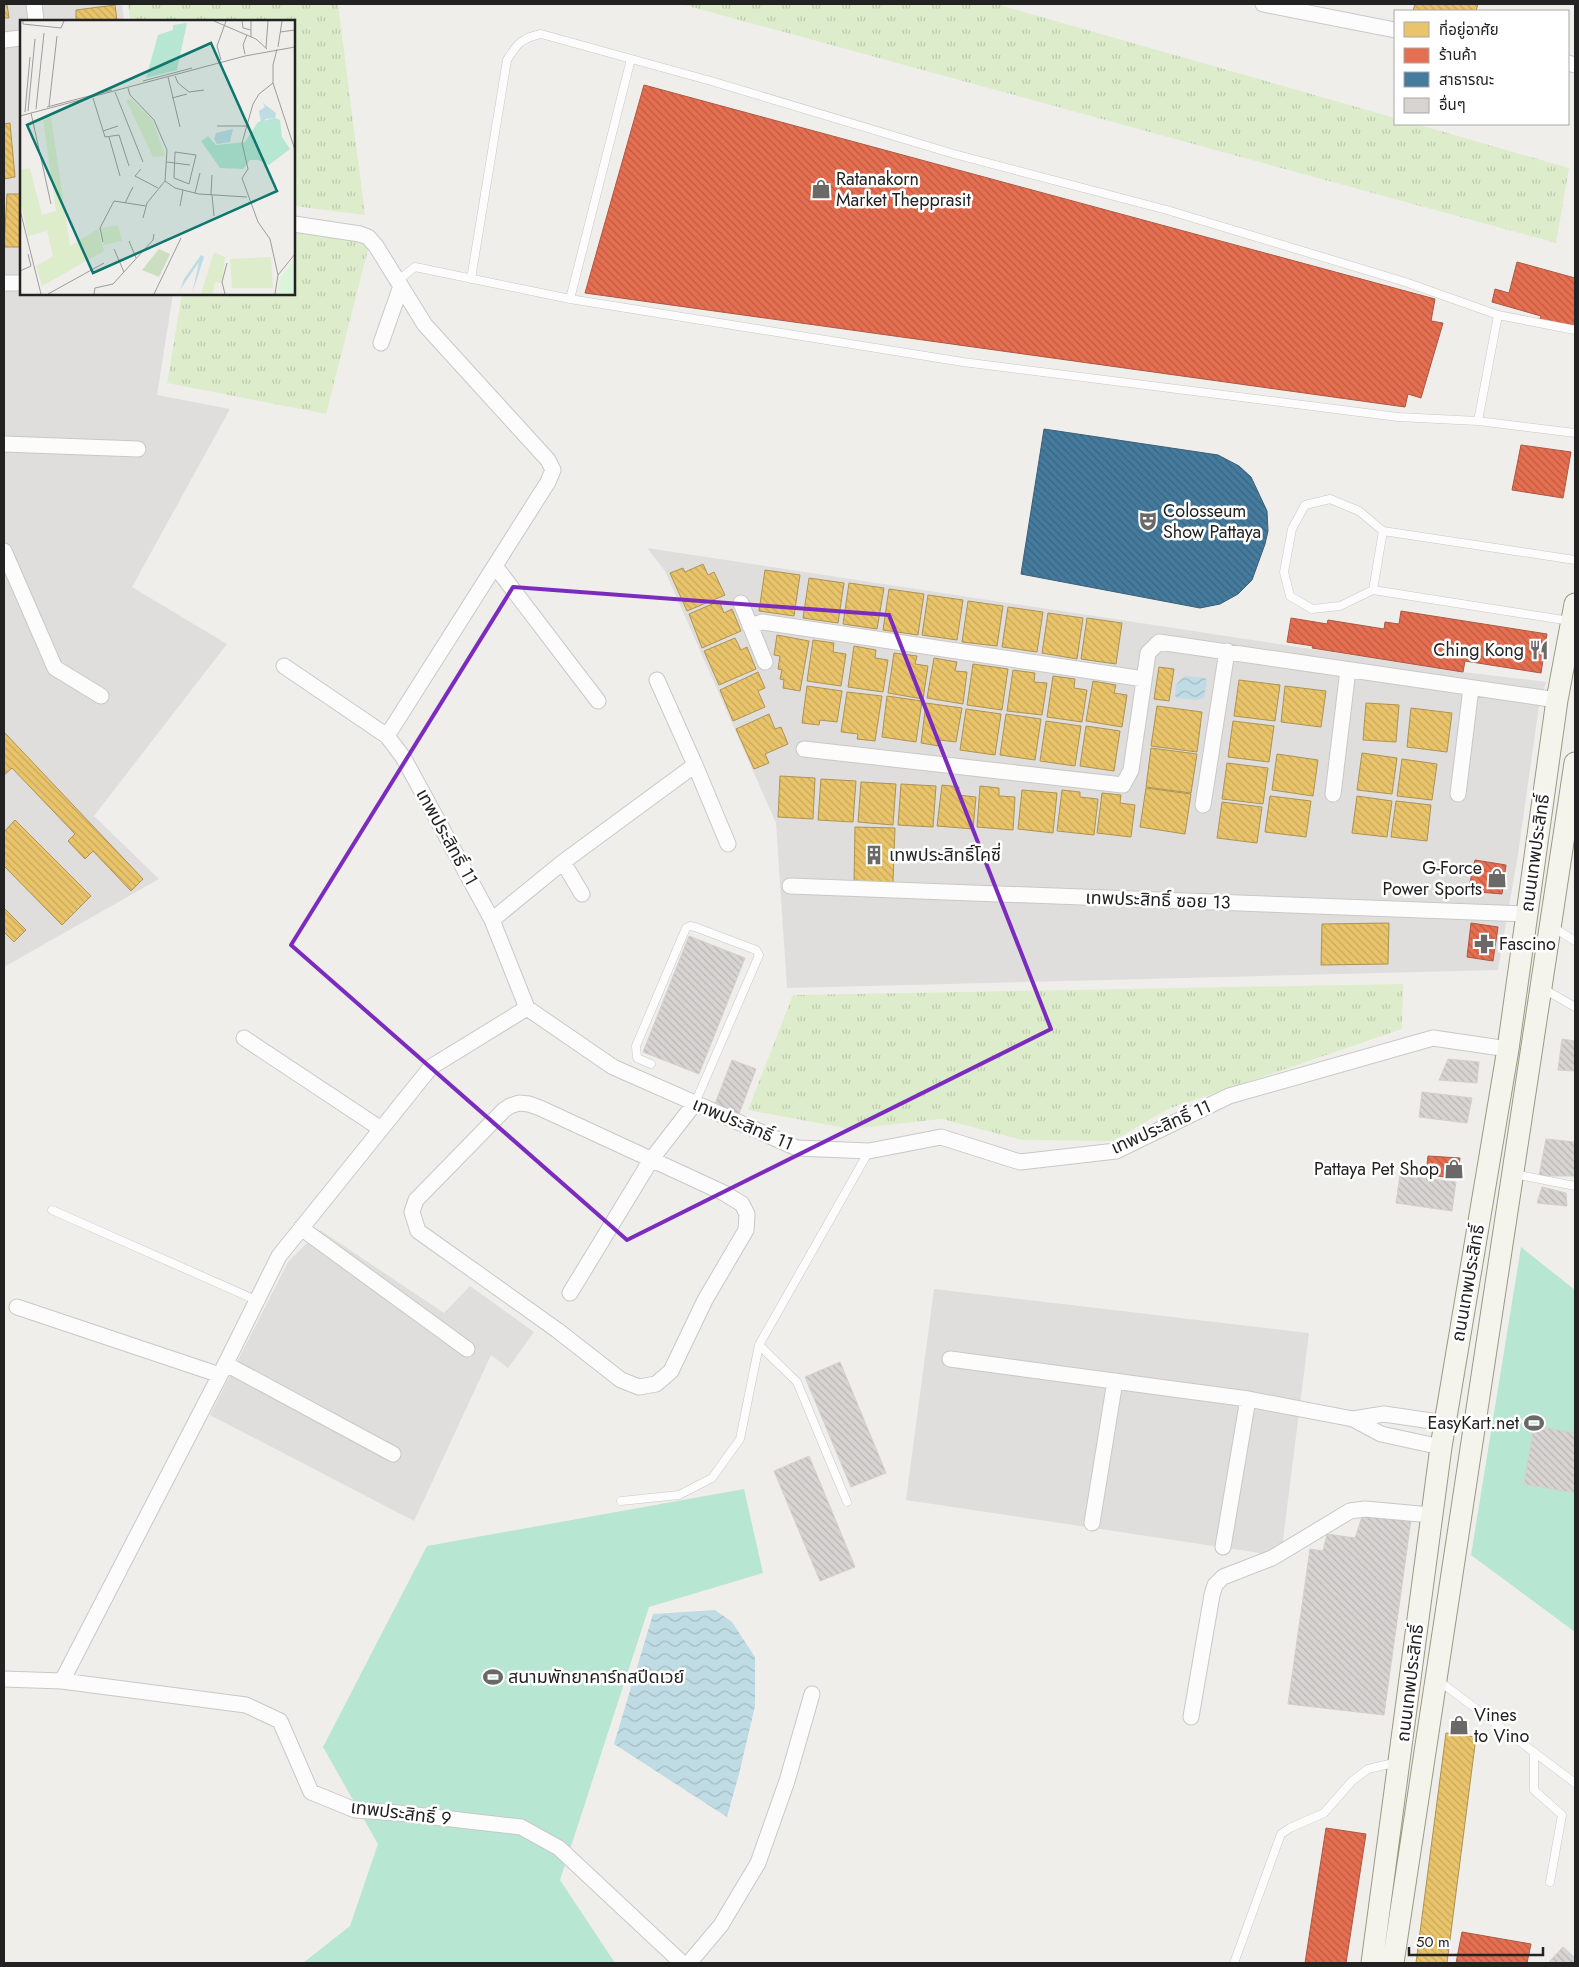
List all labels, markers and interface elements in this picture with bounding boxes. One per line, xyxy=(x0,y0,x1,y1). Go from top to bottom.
legend xyxy=(1394,10,1569,125)
text: ที่อยู่อาศัย xyxy=(1439,19,1499,41)
inset map xyxy=(20,20,295,295)
text: ร้านค้า xyxy=(1439,44,1477,66)
text: สาธารณะ xyxy=(1439,69,1494,91)
text: อื่นๆ xyxy=(1439,94,1466,116)
place label: Ratanakorn Market Thepprasit xyxy=(836,166,971,213)
shop icon: Ratanakorn Market Thepprasit xyxy=(810,178,832,200)
place label: Colosseum Show Pattaya xyxy=(1163,498,1261,545)
theatre icon: Colosseum Show Pattaya xyxy=(1137,510,1159,532)
place label: Ching Kong xyxy=(1433,637,1524,663)
restaurant icon: Ching Kong xyxy=(1528,639,1550,661)
street label: เทพประสิทธิ์ 11 xyxy=(410,784,484,890)
street label: ถนนเทพประสิทธิ์ xyxy=(1514,792,1556,913)
place label: เทพประสิทธิ์โคซี่ xyxy=(889,842,1001,868)
building icon: เทพประสิทธิ์โคซี่ xyxy=(863,844,885,866)
place label: G-Force Power Sports xyxy=(1383,855,1482,902)
shop icon: G-Force Power Sports xyxy=(1486,867,1508,889)
street label: เทพประสิทธิ์ ซอย 13 xyxy=(1085,884,1231,916)
place label: Fascino xyxy=(1499,931,1556,957)
pharmacy icon: Fascino xyxy=(1473,933,1495,955)
street label: เทพประสิทธิ์ 11 xyxy=(689,1091,797,1157)
street label: เทพประสิทธิ์ 11 xyxy=(1107,1093,1215,1161)
place label: Pattaya Pet Shop xyxy=(1314,1156,1439,1182)
shop icon: Pattaya Pet Shop xyxy=(1443,1158,1465,1180)
street label: ถนนเทพประสิทธิ์ xyxy=(1445,1222,1491,1344)
place label: EasyKart.net xyxy=(1428,1410,1520,1436)
sports icon: EasyKart.net xyxy=(1523,1412,1545,1434)
street label: ถนนเทพประสิทธิ์ xyxy=(1390,1622,1430,1743)
place label: สนามพัทยาคาร์ทสปีดเวย์ xyxy=(508,1664,684,1690)
sports icon: สนามพัทยาคาร์ทสปีดเวย์ xyxy=(482,1666,504,1688)
place label: Vines to Vino xyxy=(1474,1702,1530,1749)
shop icon: Vines to Vino xyxy=(1448,1714,1470,1736)
street label: เทพประสิทธิ์ 9 xyxy=(349,1794,453,1832)
scale bar xyxy=(1409,1924,1543,1956)
text: 50 m xyxy=(1416,1931,1450,1953)

